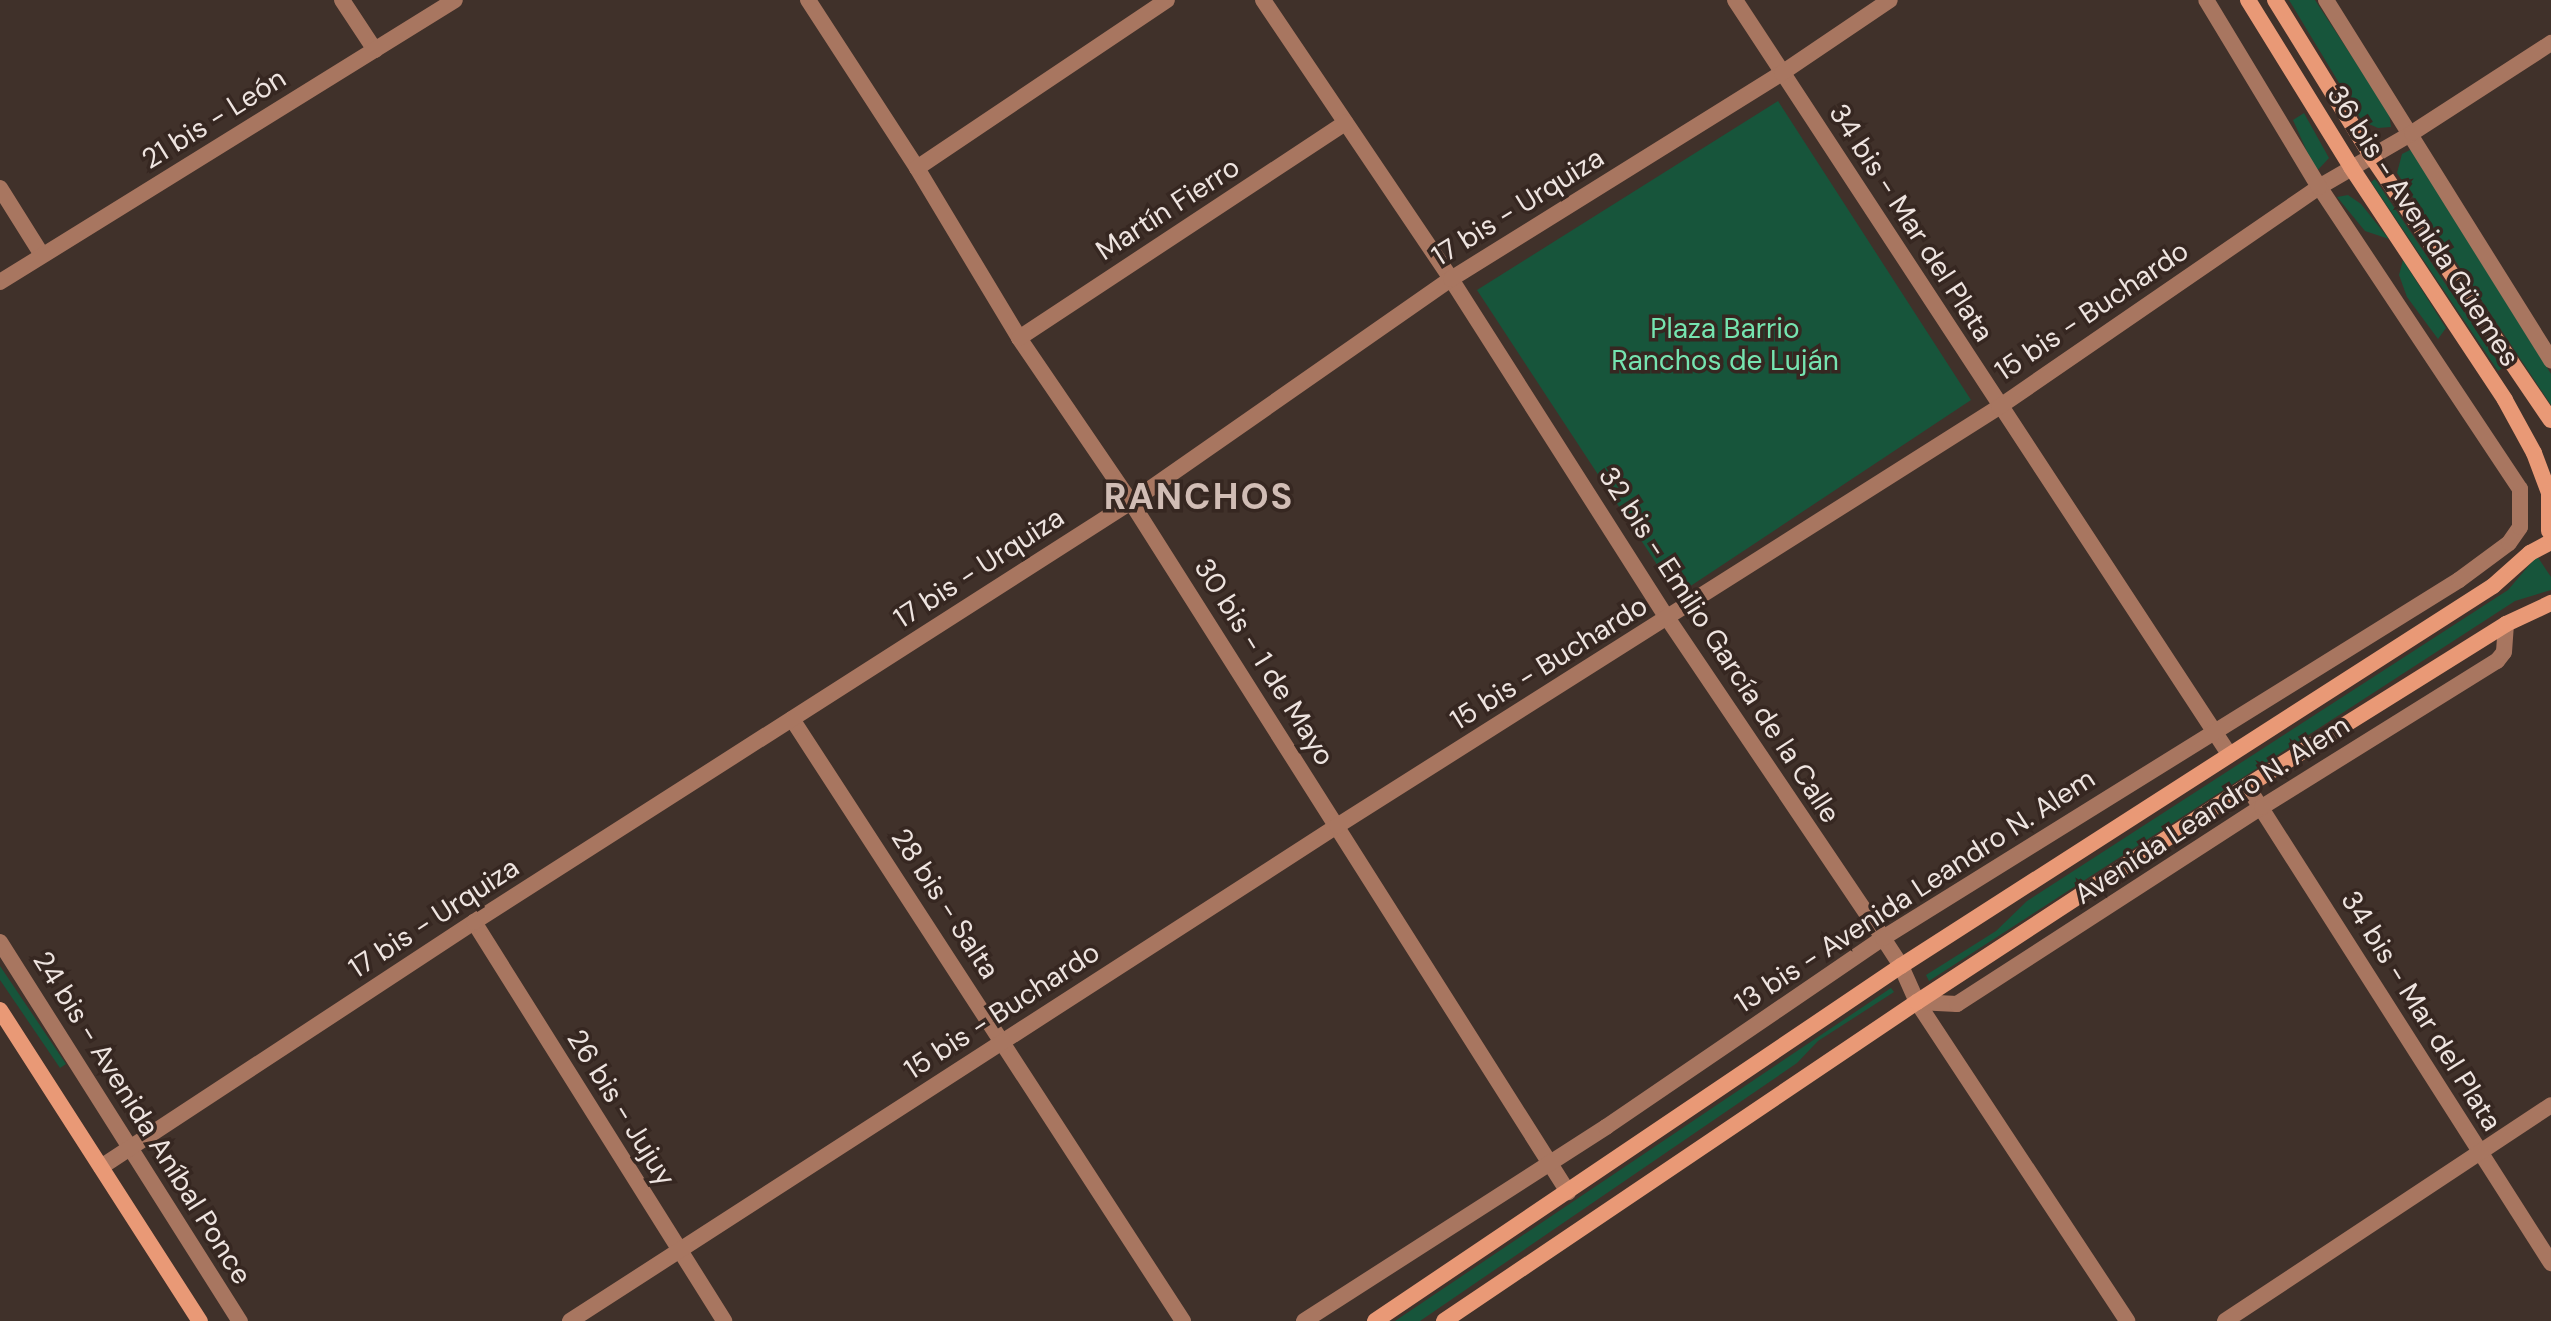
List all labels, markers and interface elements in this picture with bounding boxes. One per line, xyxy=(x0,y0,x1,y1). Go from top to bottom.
street label: 21 bis - León xyxy=(136,61,292,177)
street label: 36 bis - Avenida Güemes xyxy=(2320,79,2526,373)
street label: 34 bis - Mar del Plata xyxy=(1822,98,2000,348)
street label: 17 bis - Urquiza xyxy=(1426,141,1610,273)
street label: Martín Fierro xyxy=(1090,150,1246,268)
street label: 15 bis - Buchardo xyxy=(1989,234,2195,388)
park label: Plaza Barrio Ranchos de Luján xyxy=(1611,312,1839,378)
street label: 32 bis - Emilio García de la Calle xyxy=(1591,461,1847,829)
district label: RANCHOS xyxy=(1104,475,1294,519)
street label: 17 bis - Urquiza xyxy=(888,501,1070,635)
street label: 30 bis - 1 de Mayo xyxy=(1187,552,1341,772)
street label: 15 bis - Buchardo xyxy=(1444,589,1654,737)
street label: Avenida Leandro N. Alem xyxy=(2068,708,2356,912)
street label: 13 bis - Avenida Leandro N. Alem xyxy=(1729,762,2101,1020)
street label: 28 bis - Salta xyxy=(884,823,1006,985)
street label: 17 bis - Urquiza xyxy=(343,851,525,985)
street label: 34 bis - Mar del Plata xyxy=(2333,885,2509,1137)
street label: 15 bis - Buchardo xyxy=(898,935,1106,1087)
street label: 24 bis - Avenida Aníbal Ponce xyxy=(25,945,259,1291)
street label: 26 bis - Jujuy xyxy=(560,1024,682,1192)

